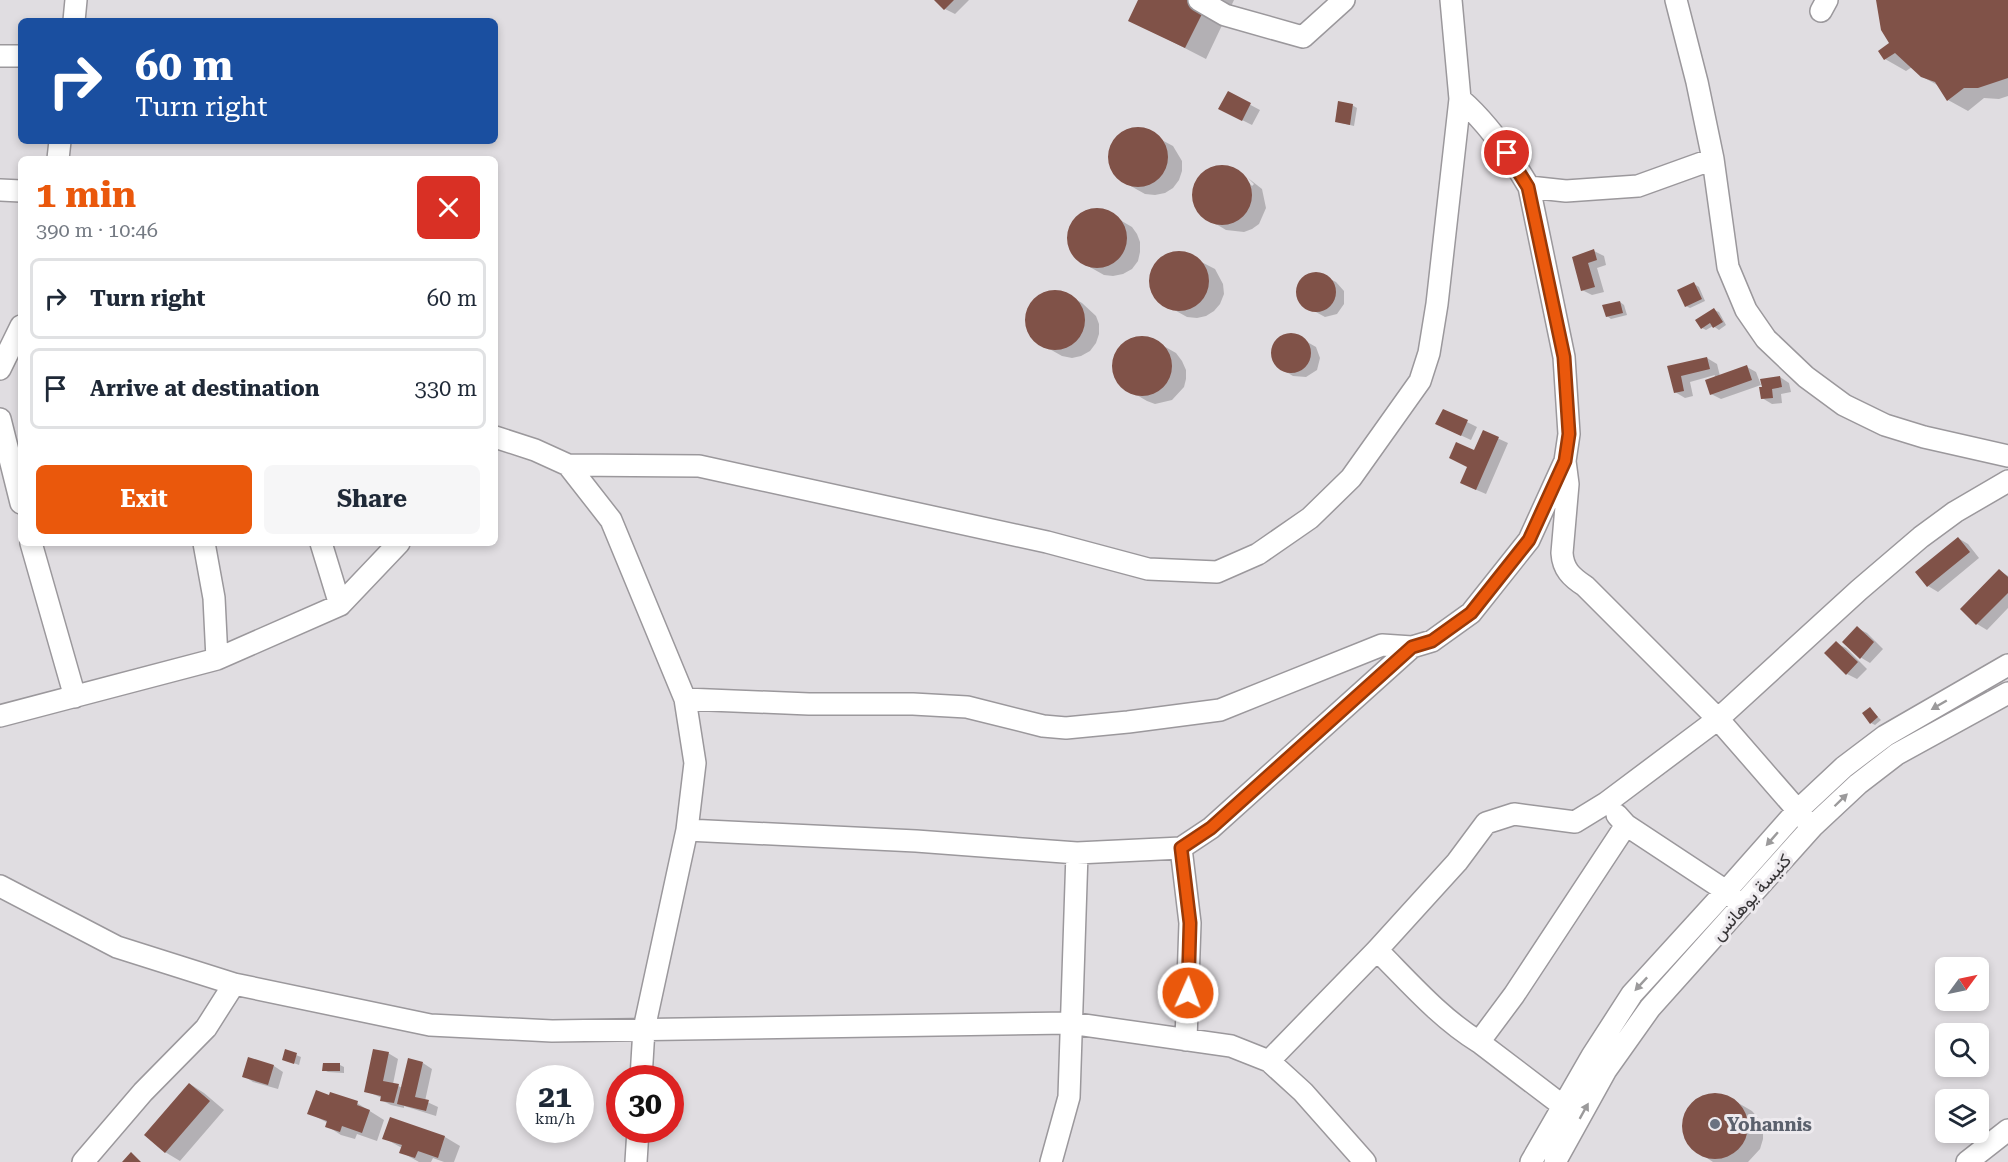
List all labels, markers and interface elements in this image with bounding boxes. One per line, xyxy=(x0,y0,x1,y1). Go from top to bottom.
text: 60 m xyxy=(135,41,233,90)
icon: right xyxy=(36,42,114,120)
text: Turn right xyxy=(135,91,268,123)
pin xyxy=(1481,127,1532,178)
icon: arrive xyxy=(1490,136,1523,169)
text: 1 min xyxy=(36,174,136,216)
button: close xyxy=(417,176,480,239)
text: 390 m · 10:46 xyxy=(36,218,158,242)
icon: right xyxy=(39,282,72,315)
text: Turn right xyxy=(90,286,205,311)
text: 60 m xyxy=(427,286,477,311)
icon: arrive xyxy=(39,372,72,405)
text: Arrive at destination xyxy=(90,376,319,401)
text: 330 m xyxy=(414,376,477,401)
button: Exit xyxy=(36,465,252,534)
button: Share xyxy=(264,465,480,534)
one-way arrow xyxy=(1930,700,1947,710)
one-way arrow xyxy=(1833,793,1848,807)
one-way arrow xyxy=(1766,831,1779,846)
street label: كنيسة يوهانس xyxy=(1707,850,1796,945)
north arrow xyxy=(1935,957,1989,1011)
map controls xyxy=(1935,957,1989,1143)
position arrow xyxy=(1156,961,1220,1025)
one-way arrow xyxy=(1635,976,1648,991)
button: search xyxy=(1935,1023,1989,1077)
speed limit sign: 30 xyxy=(606,1065,684,1143)
text: 21 xyxy=(538,1079,572,1114)
button: layers xyxy=(1935,1089,1989,1143)
one-way arrow xyxy=(1579,1102,1589,1119)
text: km/h xyxy=(535,1110,575,1128)
place label: Yohannis xyxy=(1727,1114,1812,1135)
marker: Yohannis xyxy=(1708,1117,1722,1131)

